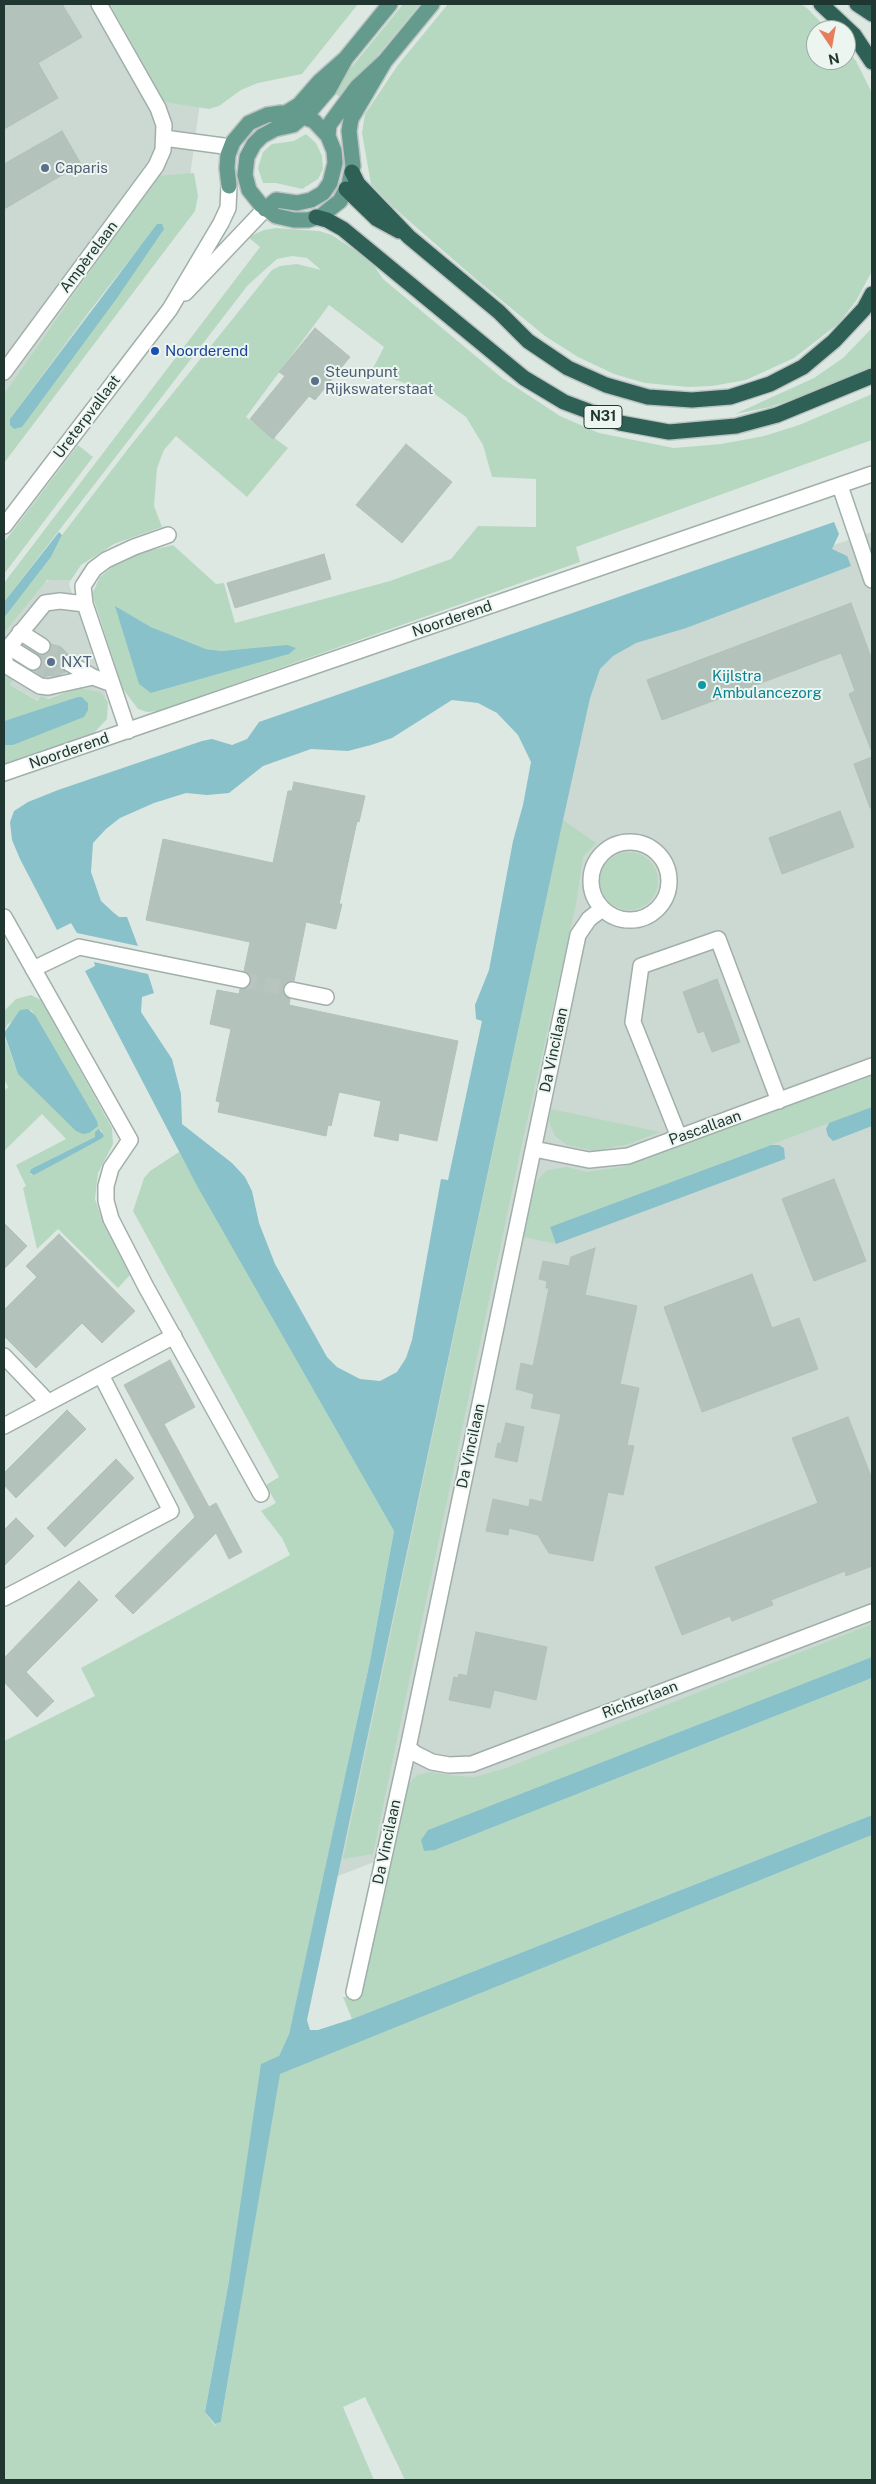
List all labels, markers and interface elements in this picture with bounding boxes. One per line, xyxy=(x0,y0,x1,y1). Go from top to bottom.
north arrow xyxy=(806,20,856,70)
text: N xyxy=(827,50,841,68)
place label: Caparis xyxy=(55,159,108,177)
marker: Caparis xyxy=(39,162,51,174)
street label: Ampèrelaan xyxy=(56,218,122,296)
place label: Noorderend xyxy=(165,342,248,360)
marker: Noorderend xyxy=(149,345,161,357)
place label: Steunpunt Rijkswaterstaat xyxy=(325,363,433,398)
street label: Ureterpvallaat xyxy=(50,372,124,462)
marker: Steunpunt Rijkswaterstaat xyxy=(309,375,321,387)
road number: N31 xyxy=(584,406,622,428)
street label: Noorderend xyxy=(410,597,494,641)
place label: NXT xyxy=(61,653,92,671)
marker: NXT xyxy=(45,656,57,668)
place label: Kijlstra Ambulancezorg xyxy=(712,667,822,702)
marker: Kijlstra Ambulancezorg xyxy=(696,679,708,691)
street label: Noorderend xyxy=(27,729,111,773)
street label: Da Vincilaan xyxy=(536,1006,572,1094)
street label: Pascallaan xyxy=(666,1107,744,1149)
street label: Da Vincilaan xyxy=(453,1402,489,1490)
street label: Richterlaan xyxy=(600,1677,680,1723)
street label: Da Vincilaan xyxy=(369,1798,405,1886)

